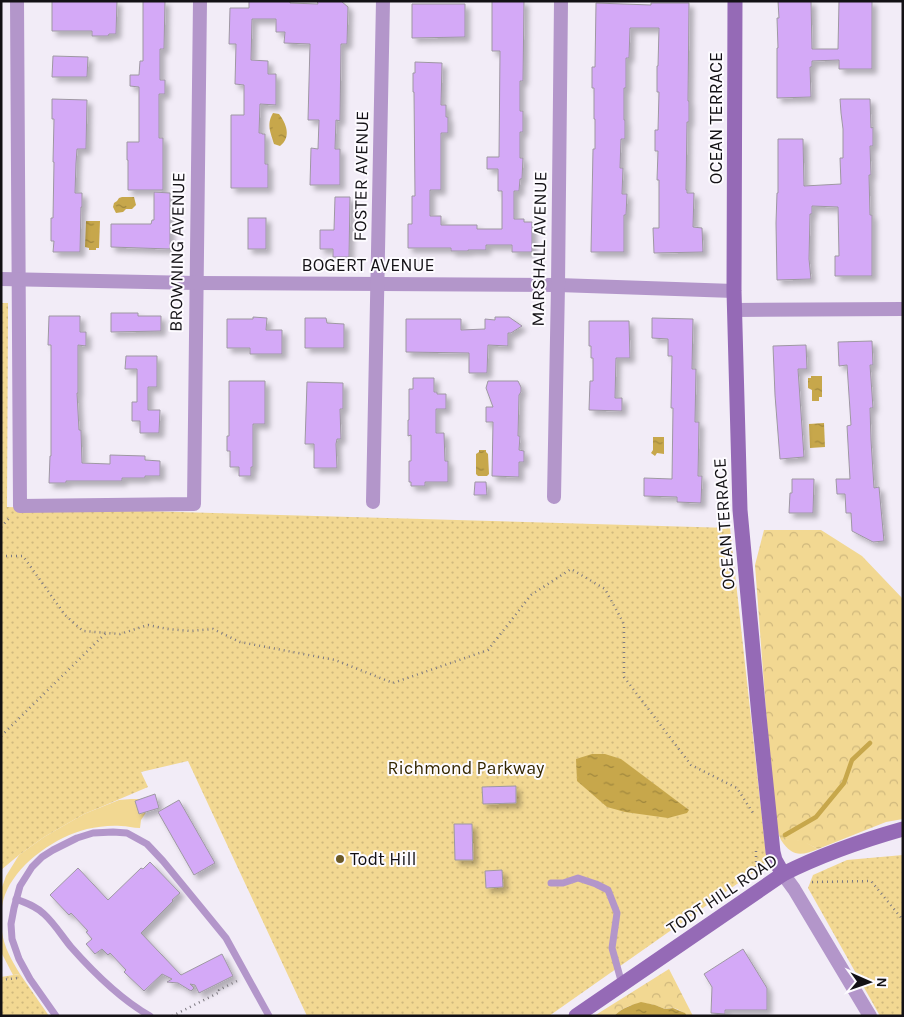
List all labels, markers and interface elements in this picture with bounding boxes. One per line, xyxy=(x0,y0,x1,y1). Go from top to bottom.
street label: OCEAN TERRACE xyxy=(705,52,727,184)
street label: FOSTER AVENUE xyxy=(349,111,373,241)
street label: MARSHALL AVENUE xyxy=(527,171,551,327)
street label: BROWNING AVENUE xyxy=(165,172,189,332)
street label: BOGERT AVENUE xyxy=(301,254,435,276)
street label: OCEAN TERRACE xyxy=(708,457,740,591)
park label: Richmond Parkway xyxy=(388,757,545,779)
place label: Todt Hill xyxy=(350,848,417,870)
street label: TODT HILL ROAD xyxy=(662,849,782,939)
marker: Todt Hill xyxy=(334,853,346,865)
north arrow xyxy=(844,957,894,1007)
text: N xyxy=(873,977,890,988)

